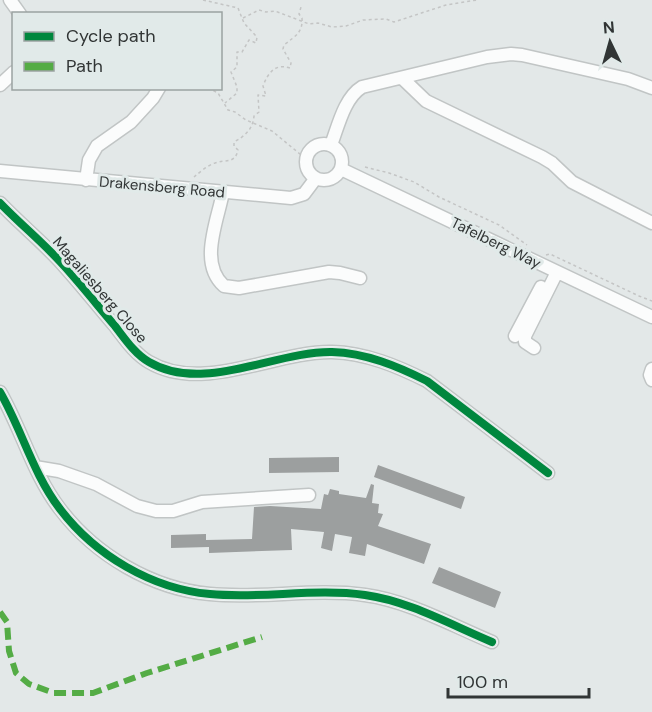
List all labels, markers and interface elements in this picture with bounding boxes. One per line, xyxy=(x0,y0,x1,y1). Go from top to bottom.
legend xyxy=(12,12,222,90)
north arrow xyxy=(580,12,640,72)
text: N xyxy=(602,17,615,39)
text: Cycle path xyxy=(66,24,156,48)
text: Path xyxy=(66,54,103,78)
street label: Drakensberg Road xyxy=(98,172,226,202)
street label: Tafelberg Way xyxy=(448,213,545,274)
street label: Magaliesberg Close xyxy=(48,232,152,348)
scale bar xyxy=(448,661,589,699)
text: 100 m xyxy=(457,670,508,694)

